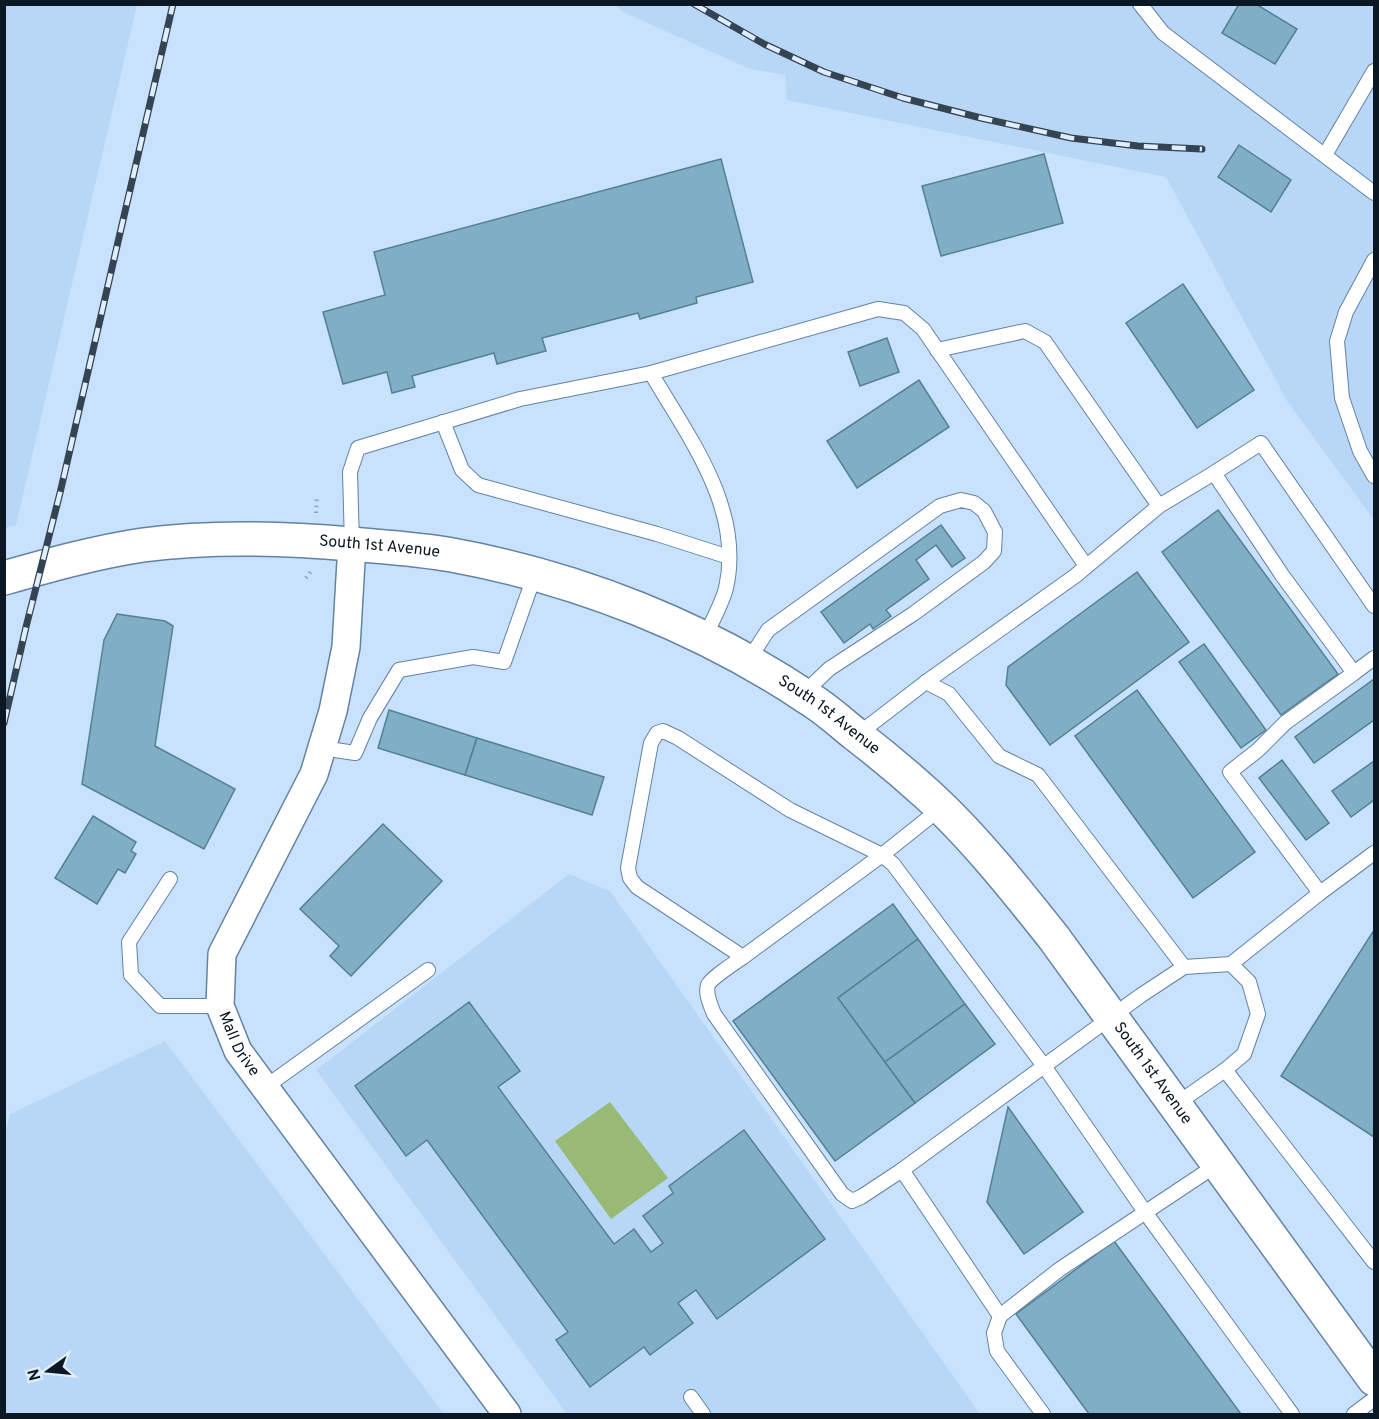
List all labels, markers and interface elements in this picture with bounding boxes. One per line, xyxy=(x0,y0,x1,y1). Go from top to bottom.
street label: South 1st Avenue xyxy=(318,532,441,563)
street label: South 1st Avenue xyxy=(774,671,884,759)
street label: Mall Drive xyxy=(213,1009,264,1081)
street label: South 1st Avenue xyxy=(1109,1019,1196,1129)
north arrow xyxy=(18,1341,78,1401)
text: N xyxy=(24,1366,47,1383)

